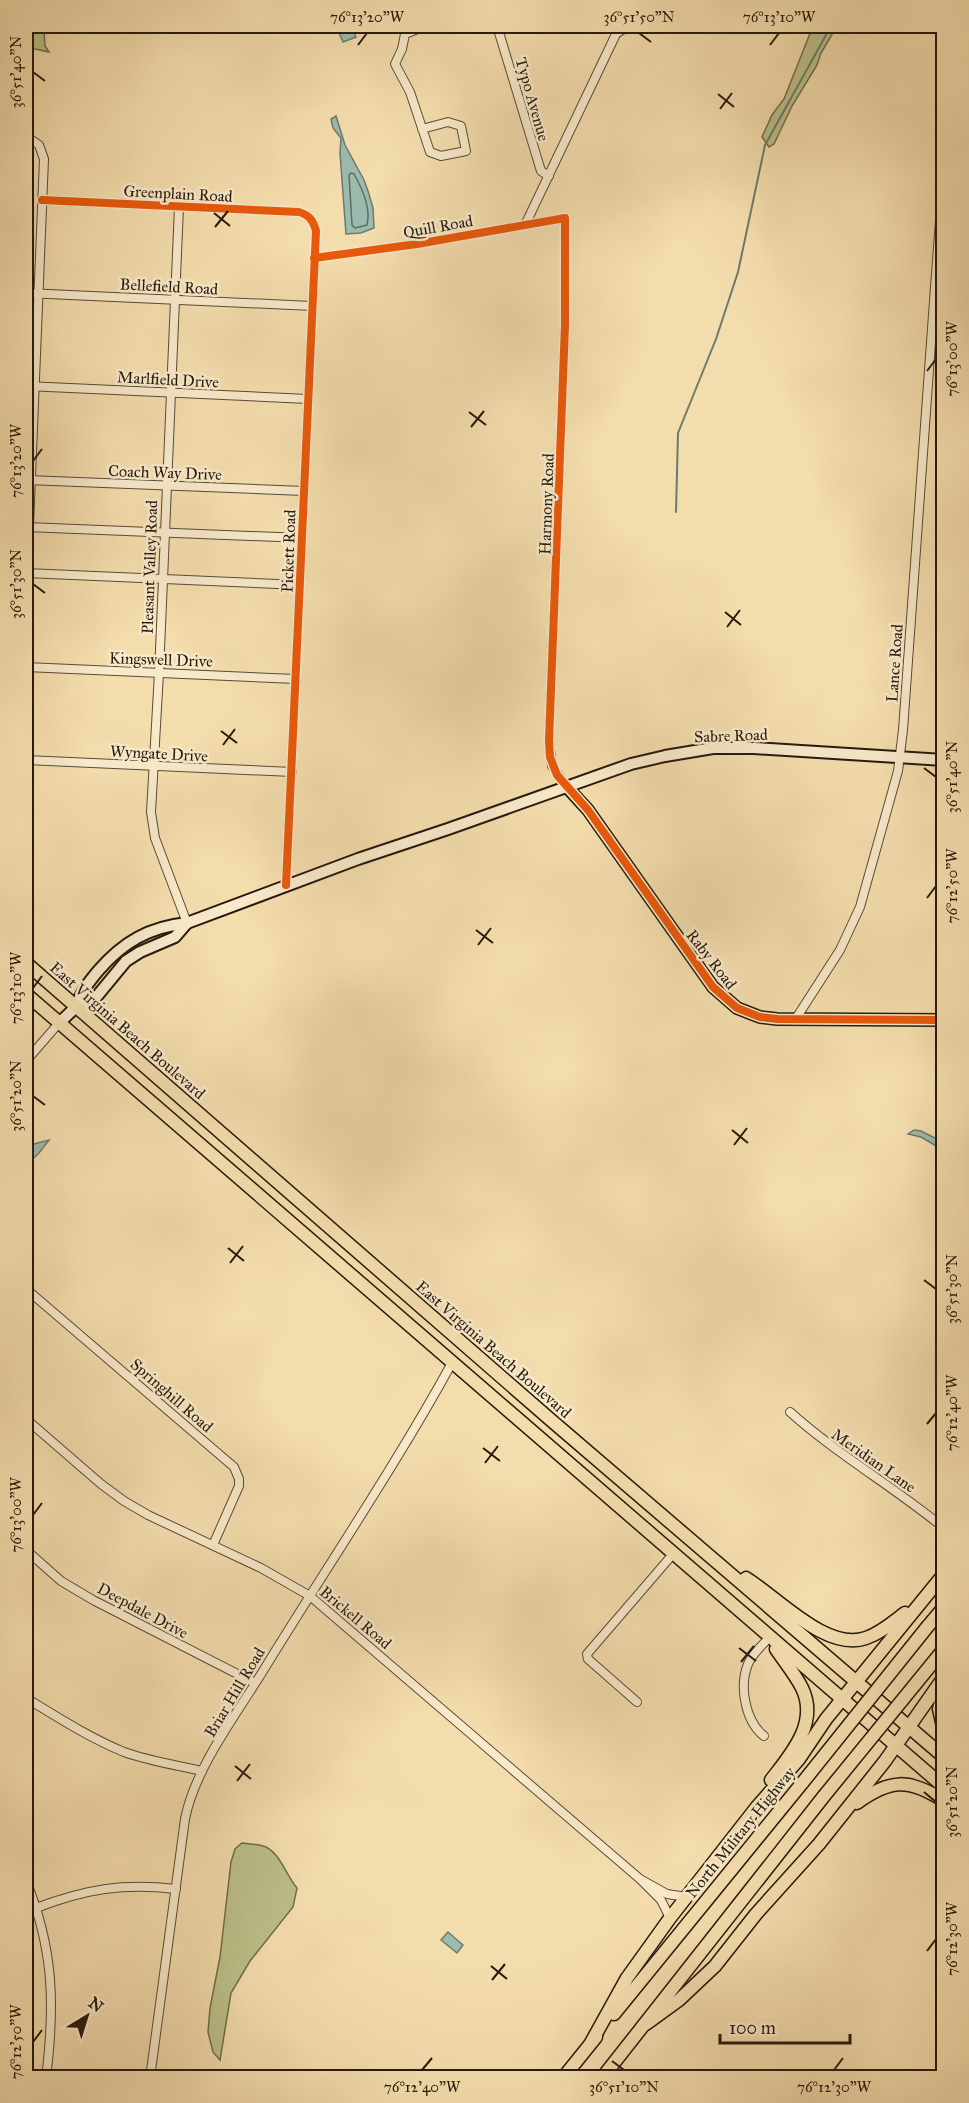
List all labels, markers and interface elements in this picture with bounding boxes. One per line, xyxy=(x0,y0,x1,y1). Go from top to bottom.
text: 76°13'20"W xyxy=(330,8,405,26)
text: 36°51'50"N xyxy=(603,8,675,26)
text: 76°13'10"W xyxy=(743,8,816,26)
text: 36°51'40"N xyxy=(7,35,25,108)
street label: Typo Avenue xyxy=(512,55,554,143)
street label: Greenplain Road xyxy=(123,181,233,206)
street label: Quill Road xyxy=(402,211,474,242)
street label: Bellefield Road xyxy=(119,274,219,299)
text: 76°13'00"W xyxy=(943,321,961,397)
street label: Marlfield Drive xyxy=(116,367,220,392)
text: 76°13'20"W xyxy=(7,423,25,498)
street label: Harmony Road xyxy=(535,453,558,555)
street label: Coach Way Drive xyxy=(108,461,223,484)
street label: Pleasant Valley Road xyxy=(138,500,161,634)
street label: Pickett Road xyxy=(278,509,299,593)
text: 36°51'30"N xyxy=(7,549,25,619)
street label: Lance Road xyxy=(882,623,907,703)
street label: Kingswell Drive xyxy=(109,648,214,672)
street label: Sabre Road xyxy=(694,725,768,746)
text: 36°51'40"N xyxy=(943,740,961,813)
street label: Wyngate Drive xyxy=(109,741,209,767)
text: 76°12'50"W xyxy=(943,848,961,924)
street label: Raby Road xyxy=(682,926,741,993)
text: 76°13'10"W xyxy=(7,951,25,1024)
street label: East Virginia Beach Boulevard xyxy=(46,958,209,1104)
text: 36°51'20"N xyxy=(7,1060,25,1132)
text: 36°51'30"N xyxy=(943,1254,961,1324)
street label: East Virginia Beach Boulevard xyxy=(412,1277,575,1423)
street label: Springhill Road xyxy=(126,1354,217,1437)
text: 76°12'40"W xyxy=(943,1374,961,1451)
street label: Meridian Lane xyxy=(828,1424,920,1497)
text: 76°13'00"W xyxy=(7,1477,25,1553)
street label: Deepdale Drive xyxy=(94,1579,192,1642)
street label: Brickell Road xyxy=(316,1582,395,1653)
street label: Briar Hill Road xyxy=(200,1644,269,1741)
street label: North Military Highway xyxy=(682,1763,800,1902)
text: 36°51'20"N xyxy=(943,1766,961,1838)
text: 76°12'30"W xyxy=(943,1901,961,1976)
north arrow xyxy=(57,1986,117,2046)
text: N xyxy=(85,1993,107,2016)
text: 76°12'50"W xyxy=(7,2004,25,2080)
scale bar xyxy=(720,2007,850,2045)
text: 100 m xyxy=(729,2017,776,2039)
text: 76°12'40"W xyxy=(384,2078,461,2096)
text: 36°51'10"N xyxy=(589,2078,659,2096)
text: 76°12'30"W xyxy=(797,2078,872,2096)

